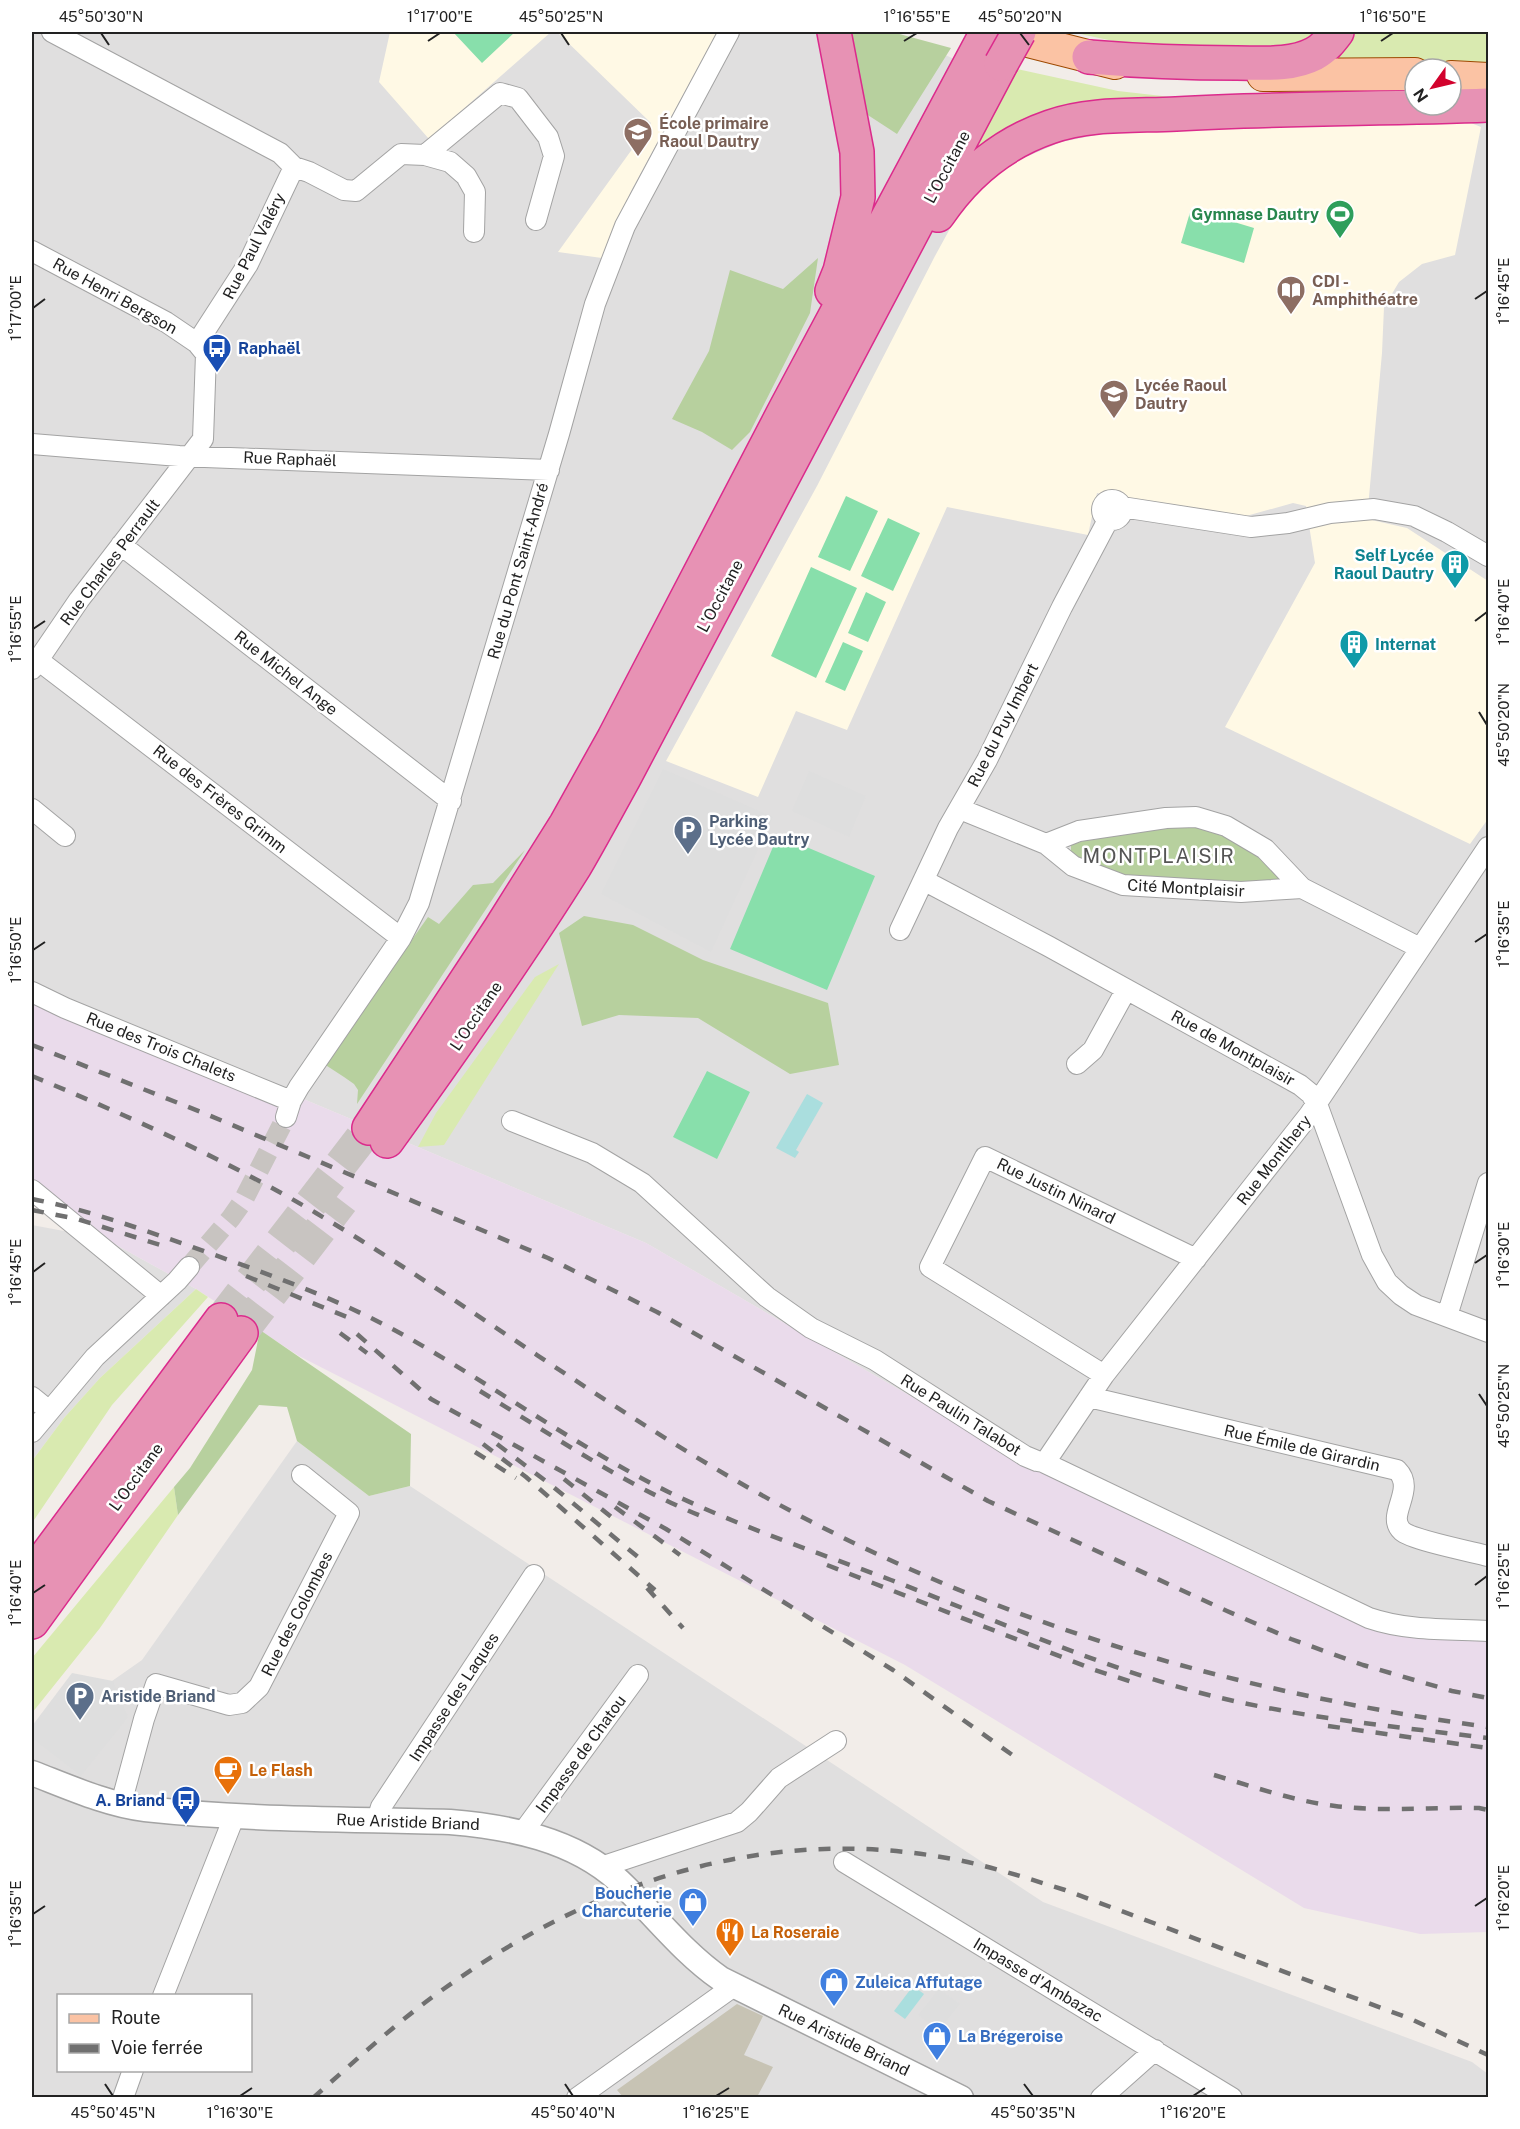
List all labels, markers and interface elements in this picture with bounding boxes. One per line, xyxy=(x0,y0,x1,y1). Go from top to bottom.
text: 45°50'30"N xyxy=(59,8,143,25)
text: 1°17'00"E xyxy=(407,8,473,25)
text: 45°50'25"N xyxy=(519,8,603,25)
text: 1°16'55"E xyxy=(883,8,951,25)
text: 45°50'20"N xyxy=(978,8,1062,25)
text: 1°16'50"E xyxy=(1360,8,1426,25)
north arrow xyxy=(1403,57,1463,117)
text: N xyxy=(1410,85,1432,106)
place label: École primaire Raoul Dautry xyxy=(659,113,769,151)
school or university icon: École primaire Raoul Dautry xyxy=(622,116,654,158)
street label: L'Occitane xyxy=(920,128,974,206)
street label: Rue Paul Valéry xyxy=(219,189,289,302)
sports icon: Gymnase Dautry xyxy=(1324,198,1356,240)
place label: Gymnase Dautry xyxy=(1191,205,1319,224)
street label: Rue Henri Bergson xyxy=(49,254,181,338)
text: 1°16'45"E xyxy=(1495,258,1512,324)
place label: CDI - Amphithéatre xyxy=(1312,272,1418,309)
library icon: CDI - Amphithéatre xyxy=(1275,274,1307,316)
text: 1°17'00"E xyxy=(7,275,24,341)
bus stop icon: Raphaël xyxy=(201,332,233,374)
place label: Raphaël xyxy=(238,339,301,358)
place label: Lycée Raoul Dautry xyxy=(1135,376,1227,413)
school or university icon: Lycée Raoul Dautry xyxy=(1098,378,1130,420)
street label: Rue Raphaël xyxy=(243,448,337,470)
street label: Rue du Pont Saint-André xyxy=(484,481,552,661)
street label: Rue Charles Perrault xyxy=(56,495,164,629)
place label: Self Lycée Raoul Dautry xyxy=(1334,546,1434,583)
building icon: Self Lycée Raoul Dautry xyxy=(1439,548,1471,590)
street label: L'Occitane xyxy=(693,557,747,635)
text: 1°16'40"E xyxy=(1495,579,1512,645)
text: 1°16'55"E xyxy=(7,595,24,663)
street label: Rue Michel Ange xyxy=(231,627,341,719)
building icon: Internat xyxy=(1338,628,1370,670)
place label: Internat xyxy=(1375,635,1437,654)
street label: Rue du Puy Imbert xyxy=(964,660,1042,790)
text: 45°50'20"N xyxy=(1495,683,1512,767)
street label: Rue des Frères Grimm xyxy=(149,741,291,857)
place label: Parking Lycée Dautry xyxy=(709,812,810,849)
parking icon: Parking Lycée Dautry xyxy=(672,814,704,856)
district label: MONTPLAISIR xyxy=(1083,844,1235,868)
street label: Cité Montplaisir xyxy=(1127,875,1245,901)
text: 1°16'35"E xyxy=(1495,901,1512,967)
text: 1°16'50"E xyxy=(7,917,24,983)
street label: L'Occitane xyxy=(446,978,506,1054)
street label: Rue de Montplaisir xyxy=(1168,1006,1298,1090)
street label: Rue des Trois Chalets xyxy=(83,1008,239,1086)
street label: Rue Montlhery xyxy=(1233,1111,1315,1209)
street label: Rue Justin Ninard xyxy=(994,1154,1118,1228)
text: 1°16'30"E xyxy=(1495,1222,1512,1288)
text: 1°16'45"E xyxy=(7,1239,24,1305)
text: 45°50'25"N xyxy=(1495,1364,1512,1448)
street label: Rue Paulin Talabot xyxy=(897,1370,1025,1460)
street label: Rue Émile de Girardin xyxy=(1222,1420,1382,1475)
street label: L'Occitane xyxy=(105,1439,167,1515)
text: 1°16'25"E xyxy=(1495,1543,1512,1609)
street label: Rue des Colombes xyxy=(257,1549,337,1679)
text: 1°16'40"E xyxy=(7,1560,24,1626)
street label: Impasse des Laques xyxy=(405,1629,503,1765)
parking icon: Aristide Briand xyxy=(64,1680,96,1722)
place label: Aristide Briand xyxy=(101,1687,215,1706)
street label: Impasse de Chatou xyxy=(532,1691,630,1817)
cafe icon: Le Flash xyxy=(212,1754,244,1796)
place label: Le Flash xyxy=(249,1761,313,1780)
bus stop icon: A. Briand xyxy=(170,1784,202,1826)
place label: A. Briand xyxy=(95,1791,165,1810)
street label: Rue Aristide Briand xyxy=(336,1810,480,1834)
text: 1°16'20"E xyxy=(1495,1865,1512,1931)
text: 1°16'35"E xyxy=(7,1881,24,1947)
place label: Boucherie Charcuterie xyxy=(582,1884,672,1921)
shop icon: Boucherie Charcuterie xyxy=(677,1886,709,1928)
restaurant icon: La Roseraie xyxy=(714,1916,746,1958)
place label: La Roseraie xyxy=(751,1923,839,1942)
street label: Impasse d'Ambazac xyxy=(970,1934,1106,2026)
shop icon: Zuleica Affutage xyxy=(818,1966,850,2008)
place label: Zuleica Affutage xyxy=(855,1973,983,1992)
legend xyxy=(57,1994,252,2072)
street label: Rue Aristide Briand xyxy=(775,2000,913,2080)
text: Route xyxy=(111,2007,160,2028)
shop icon: La Brégeroise xyxy=(921,2020,953,2062)
place label: La Brégeroise xyxy=(958,2027,1063,2046)
text: Voie ferrée xyxy=(111,2037,203,2058)
text: 45°50'45"N xyxy=(71,2104,155,2121)
text: 1°16'30"E xyxy=(207,2104,273,2121)
text: 45°50'40"N xyxy=(531,2104,615,2121)
text: 1°16'25"E xyxy=(683,2104,749,2121)
text: 45°50'35"N xyxy=(990,2104,1076,2121)
text: 1°16'20"E xyxy=(1160,2104,1226,2121)

